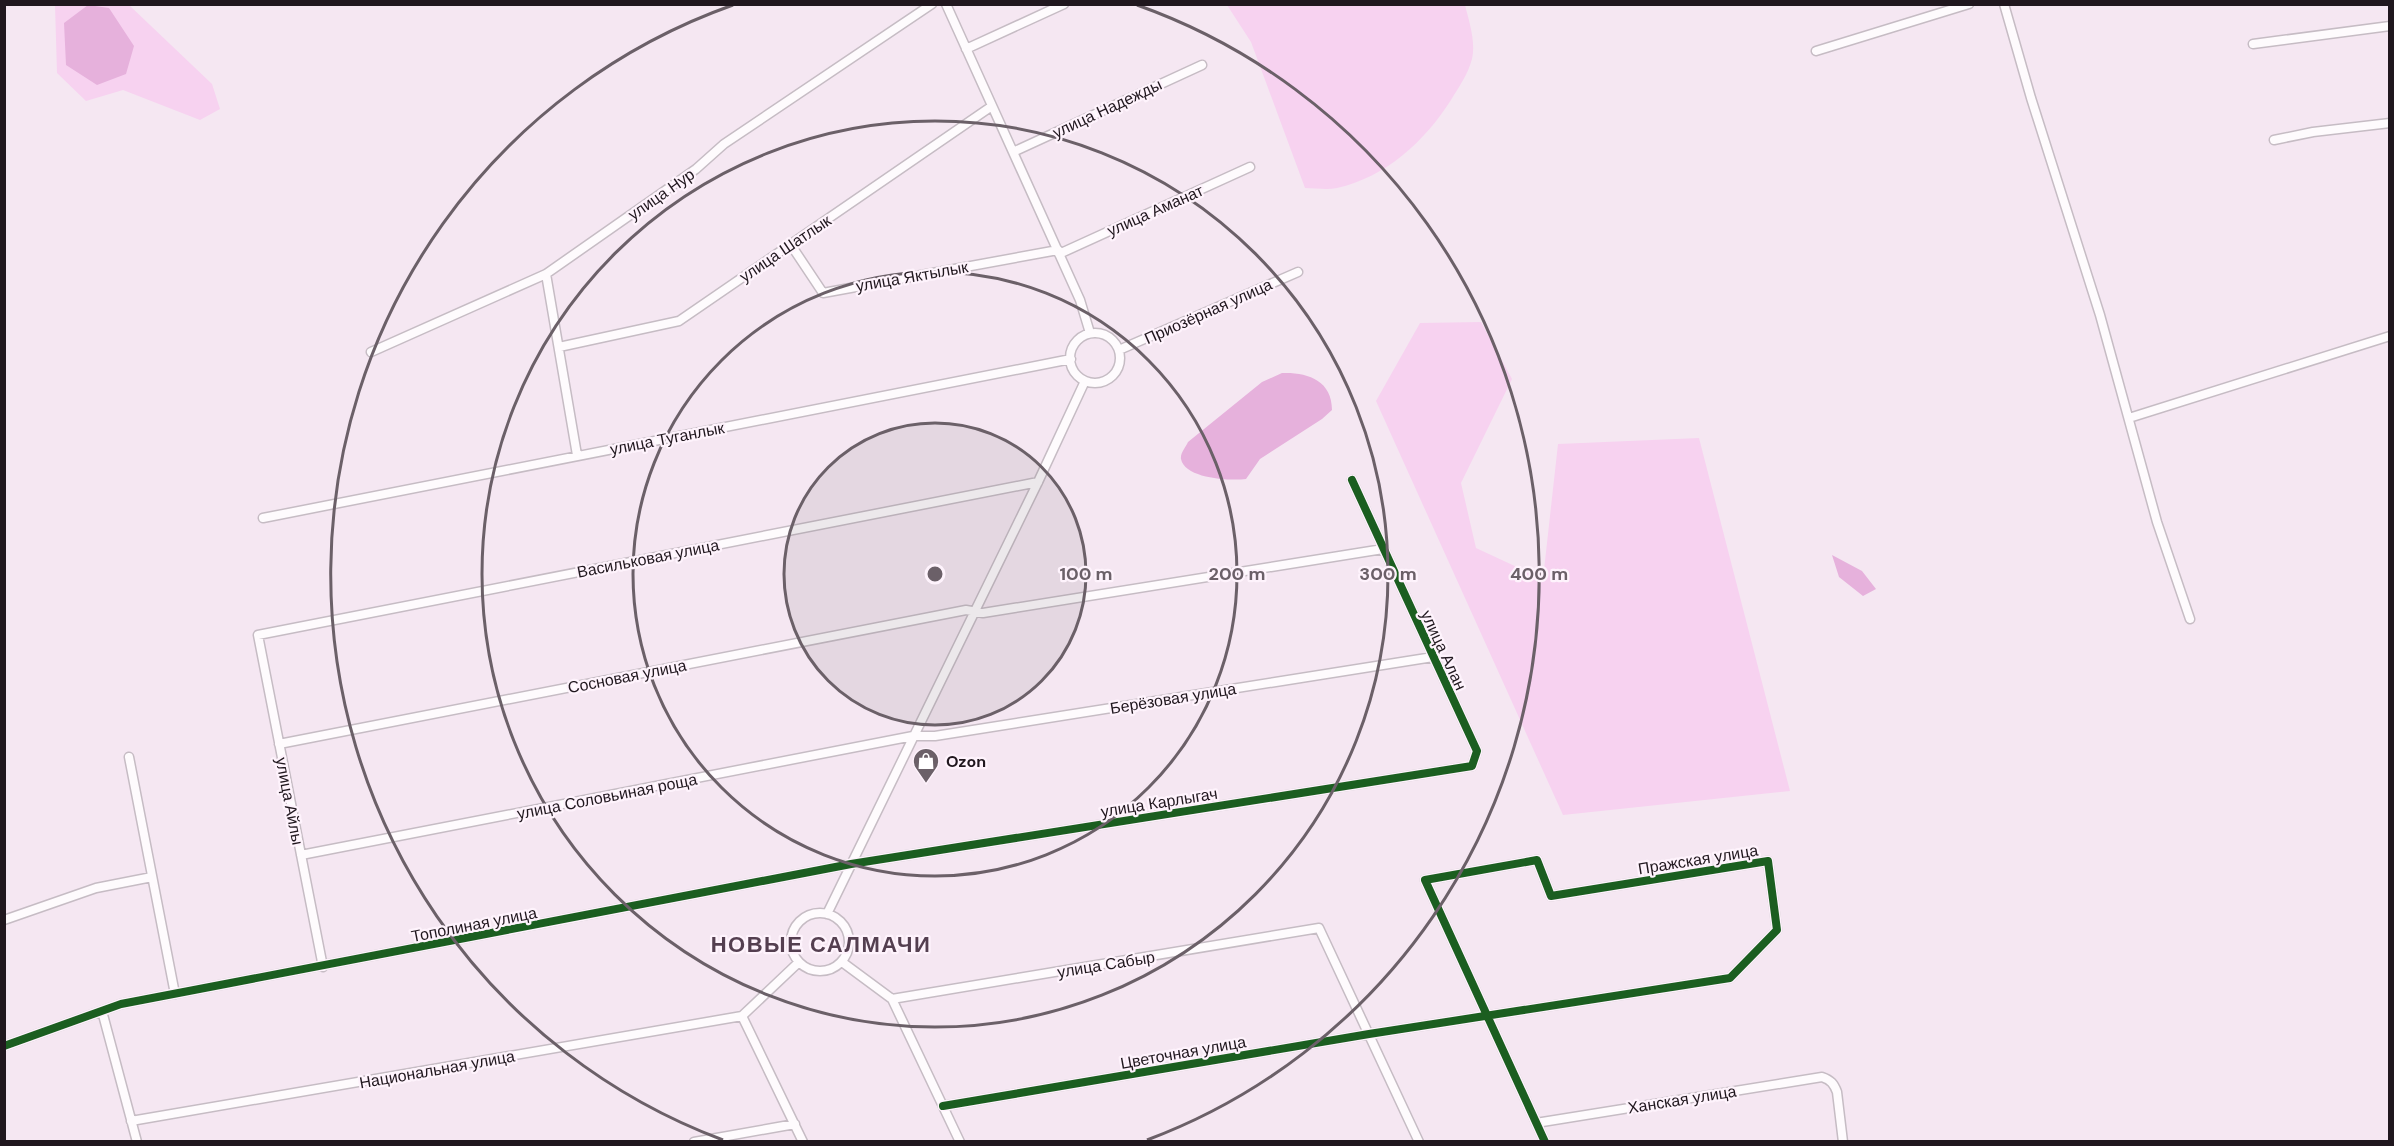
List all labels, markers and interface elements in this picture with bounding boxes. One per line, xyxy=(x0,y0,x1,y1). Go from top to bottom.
street label: улица Надежды xyxy=(1049,74,1165,143)
street label: улица Нур xyxy=(624,164,699,225)
street label: улица Аманат xyxy=(1104,180,1207,241)
street label: улица Шатлык xyxy=(735,209,836,287)
street label: улица Яктылык xyxy=(854,256,971,297)
street label: Приозёрная улица xyxy=(1141,274,1276,349)
street label: улица Туганлык xyxy=(608,417,727,460)
street label: Васильковая улица xyxy=(575,534,721,583)
text: 100 m xyxy=(1059,562,1113,586)
text: 200 m xyxy=(1209,562,1265,586)
text: 300 m xyxy=(1359,562,1417,586)
text: 400 m xyxy=(1510,562,1568,586)
centre of rings xyxy=(925,564,945,584)
street label: улица Алан xyxy=(1416,607,1471,694)
street label: Сосновая улица xyxy=(566,655,688,698)
street label: Берёзовая улица xyxy=(1109,678,1238,719)
shop icon: Ozon xyxy=(911,746,941,784)
place label: Ozon xyxy=(946,751,986,772)
street label: улица Айлы xyxy=(271,756,308,847)
street label: улица Соловьиная роща xyxy=(515,769,699,824)
street label: улица Карлыгач xyxy=(1099,783,1219,822)
street label: Пражская улица xyxy=(1637,840,1760,879)
street label: Тополиная улица xyxy=(409,902,539,947)
district label: НОВЫЕ САЛМАЧИ xyxy=(711,930,931,959)
street label: улица Сабыр xyxy=(1056,946,1156,983)
street label: Цветочная улица xyxy=(1119,1031,1248,1074)
street label: Национальная улица xyxy=(358,1045,517,1094)
street label: Ханская улица xyxy=(1626,1081,1738,1118)

